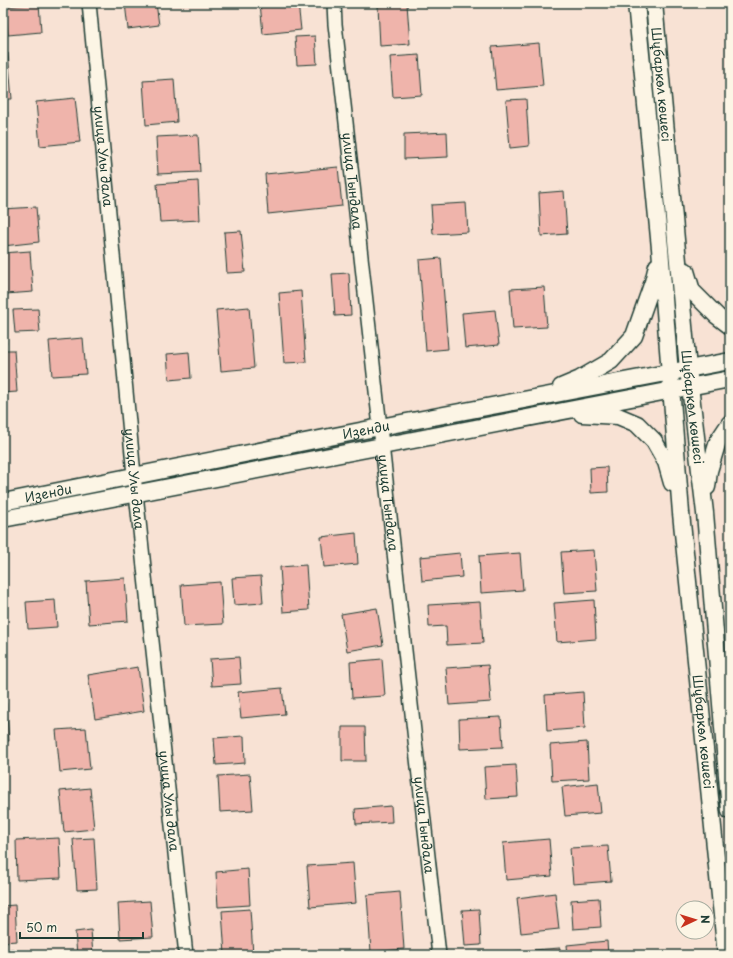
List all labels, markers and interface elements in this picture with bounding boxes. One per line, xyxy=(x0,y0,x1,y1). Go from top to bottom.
street label: Шұбаркөл көшесі xyxy=(647,26,677,143)
street label: улица Улы дала xyxy=(90,105,118,208)
street label: улица Тындала xyxy=(338,131,368,231)
street label: Шұбаркөл көшесі xyxy=(677,349,709,465)
street label: Изенди xyxy=(341,415,391,443)
street label: улица Улы дала xyxy=(121,427,150,531)
street label: улица Тындала xyxy=(374,453,404,553)
street label: Изенди xyxy=(23,479,73,506)
street label: Шұбаркөл көшесі xyxy=(689,674,719,790)
street label: улица Улы дала xyxy=(155,749,185,853)
street label: улица Тындала xyxy=(410,775,440,875)
north arrow xyxy=(675,900,715,940)
scale bar xyxy=(20,914,143,940)
text: N xyxy=(697,914,714,924)
text: 50 m xyxy=(26,918,57,936)

